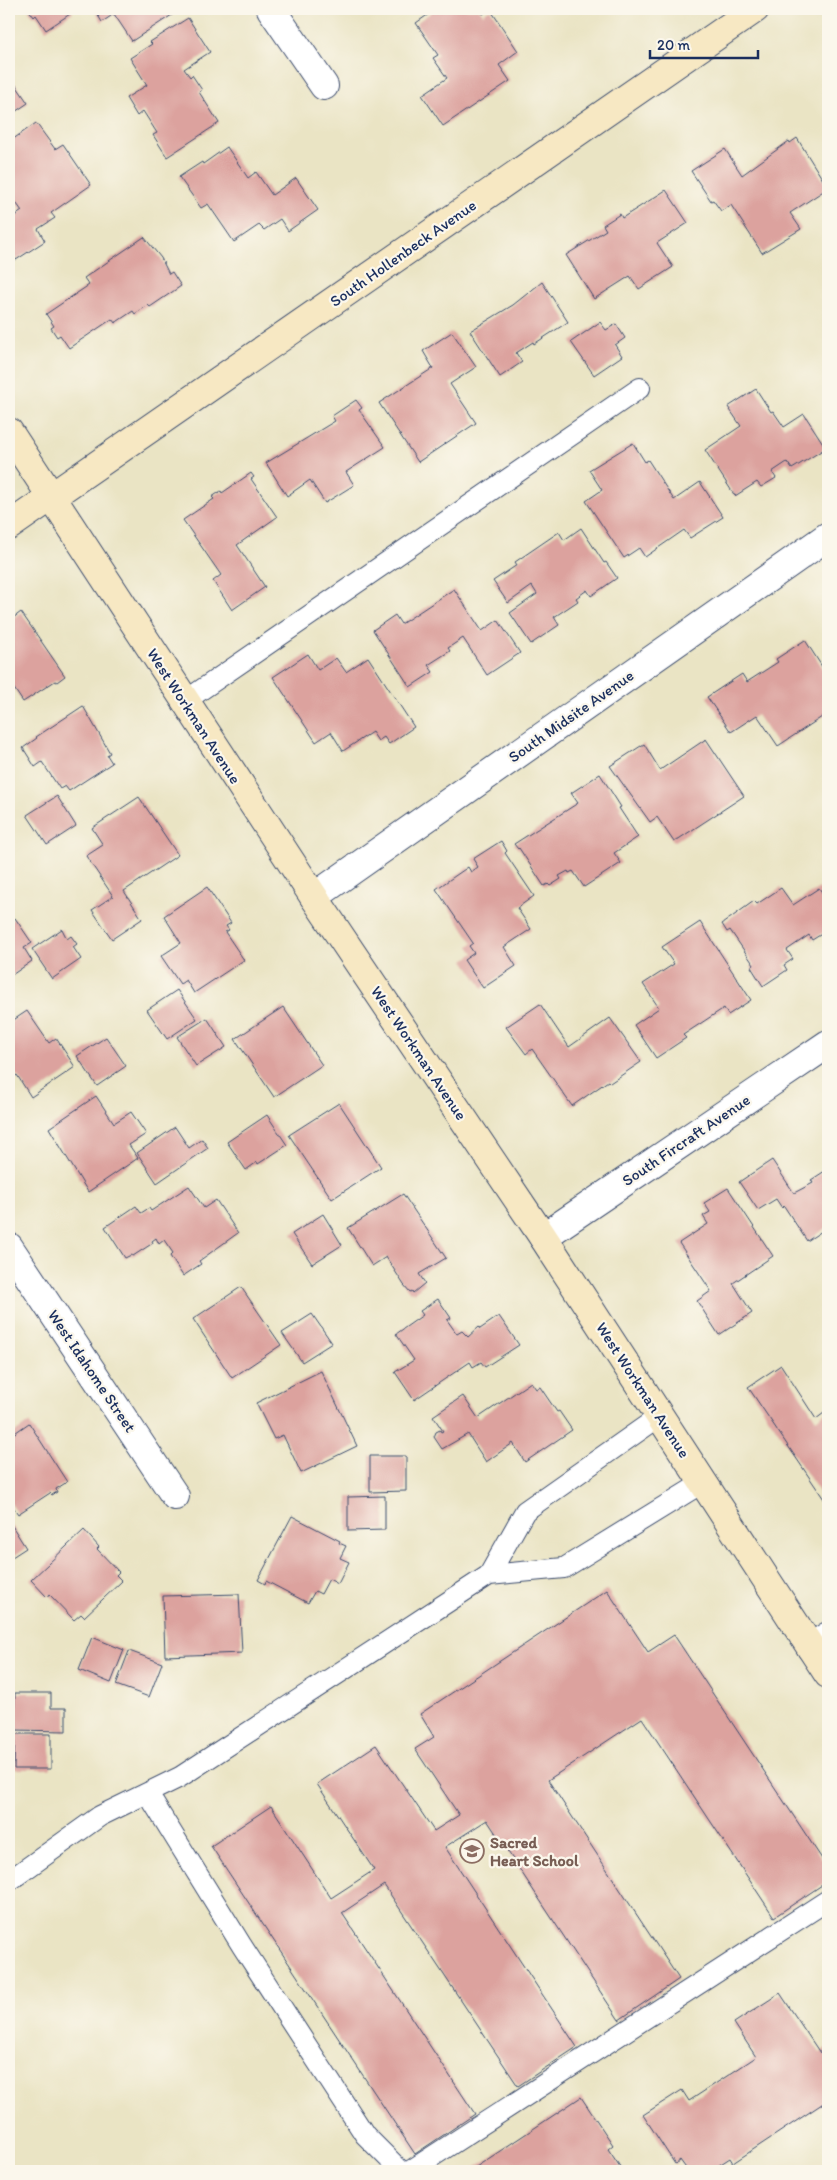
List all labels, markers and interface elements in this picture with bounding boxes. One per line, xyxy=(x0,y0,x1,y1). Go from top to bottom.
scale bar xyxy=(650,28,757,60)
text: 20 m xyxy=(657,36,691,54)
street label: South Hollenbeck Avenue xyxy=(326,195,480,311)
street label: West Workman Avenue xyxy=(143,645,245,788)
street label: South Midsite Avenue xyxy=(505,666,637,766)
street label: West Workman Avenue xyxy=(367,982,471,1124)
street label: South Fircraft Avenue xyxy=(618,1090,754,1190)
street label: West Idahome Street xyxy=(44,1306,140,1436)
street label: West Workman Avenue xyxy=(592,1319,694,1462)
place label: Sacred Heart School xyxy=(490,1833,579,1870)
school or university icon: Sacred Heart School xyxy=(459,1838,485,1864)

